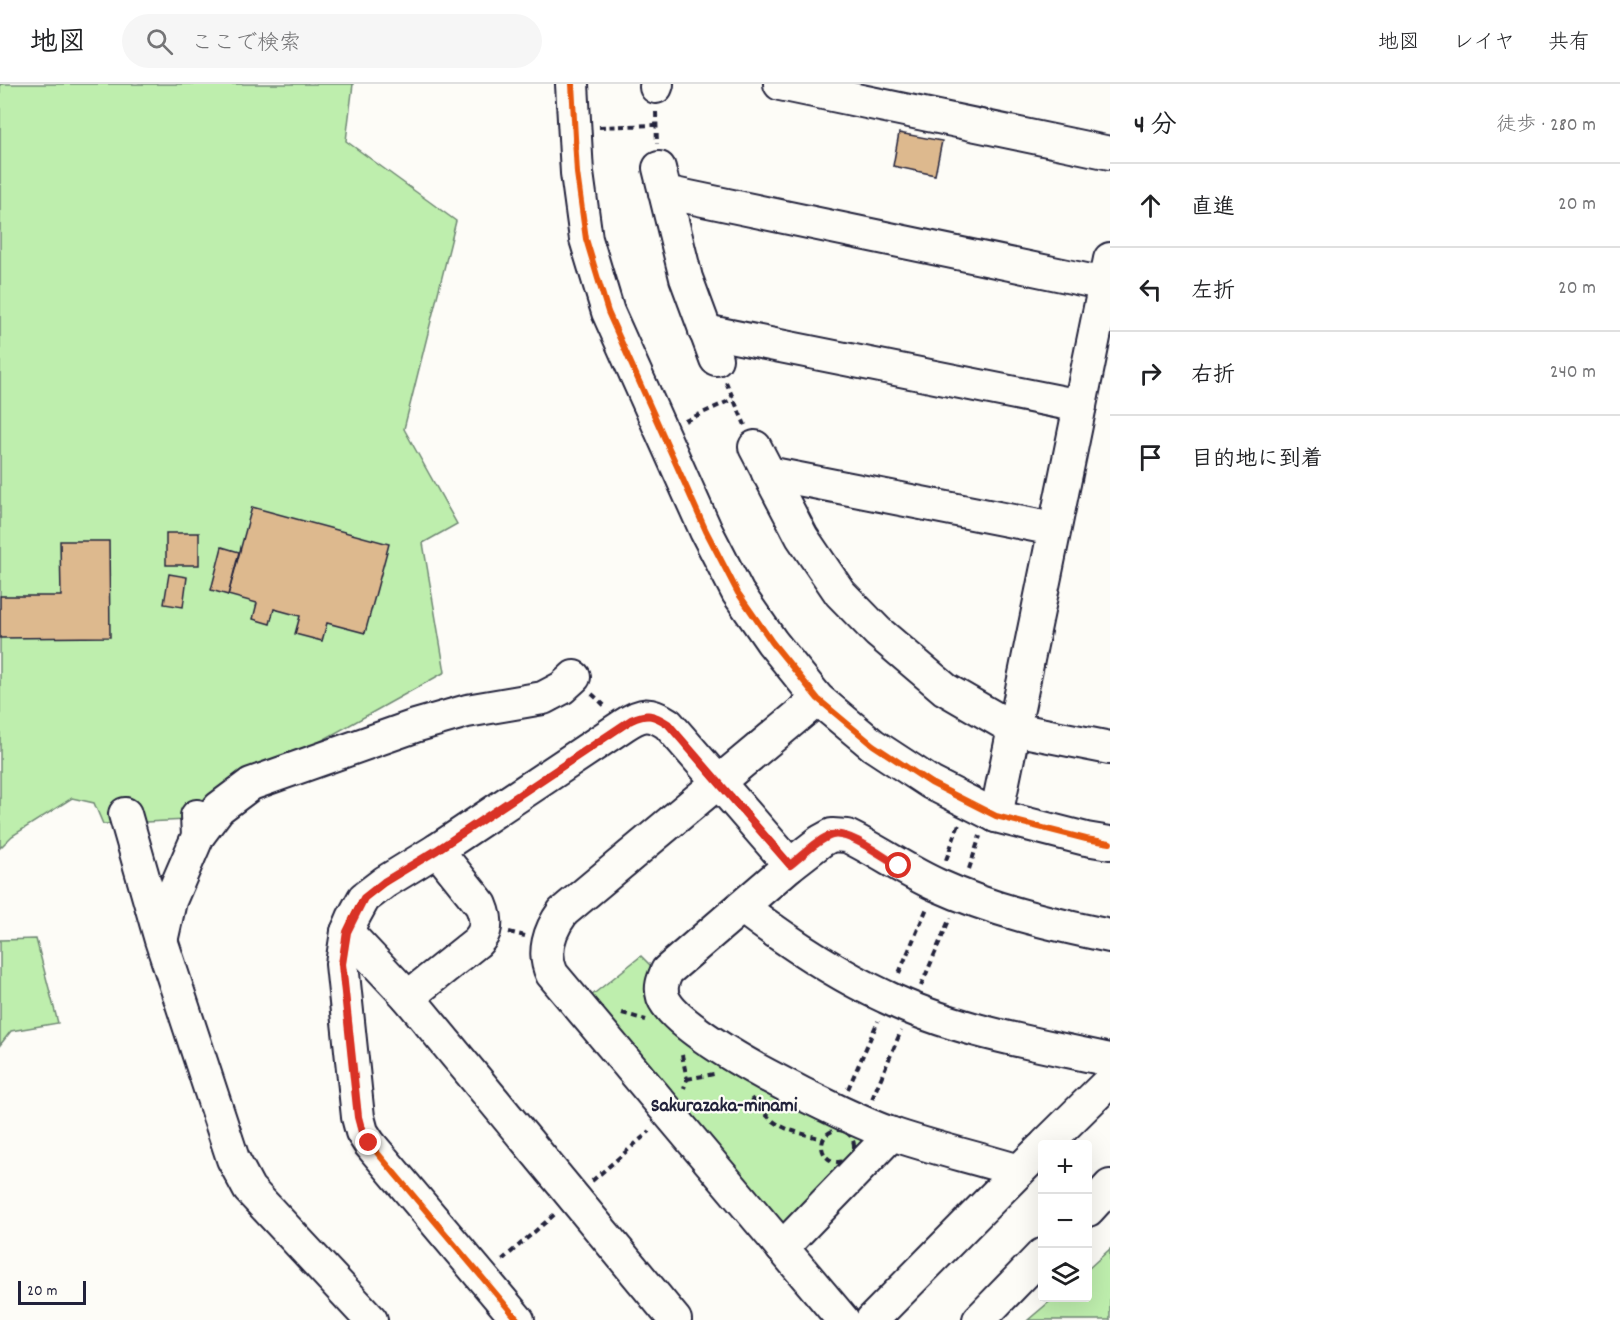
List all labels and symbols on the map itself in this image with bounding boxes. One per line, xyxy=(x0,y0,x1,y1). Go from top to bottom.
route start xyxy=(885,852,911,878)
district label: Sakurazaka-minami xyxy=(651,1093,798,1121)
route end xyxy=(355,1129,381,1155)
scale bar xyxy=(18,1278,86,1306)

